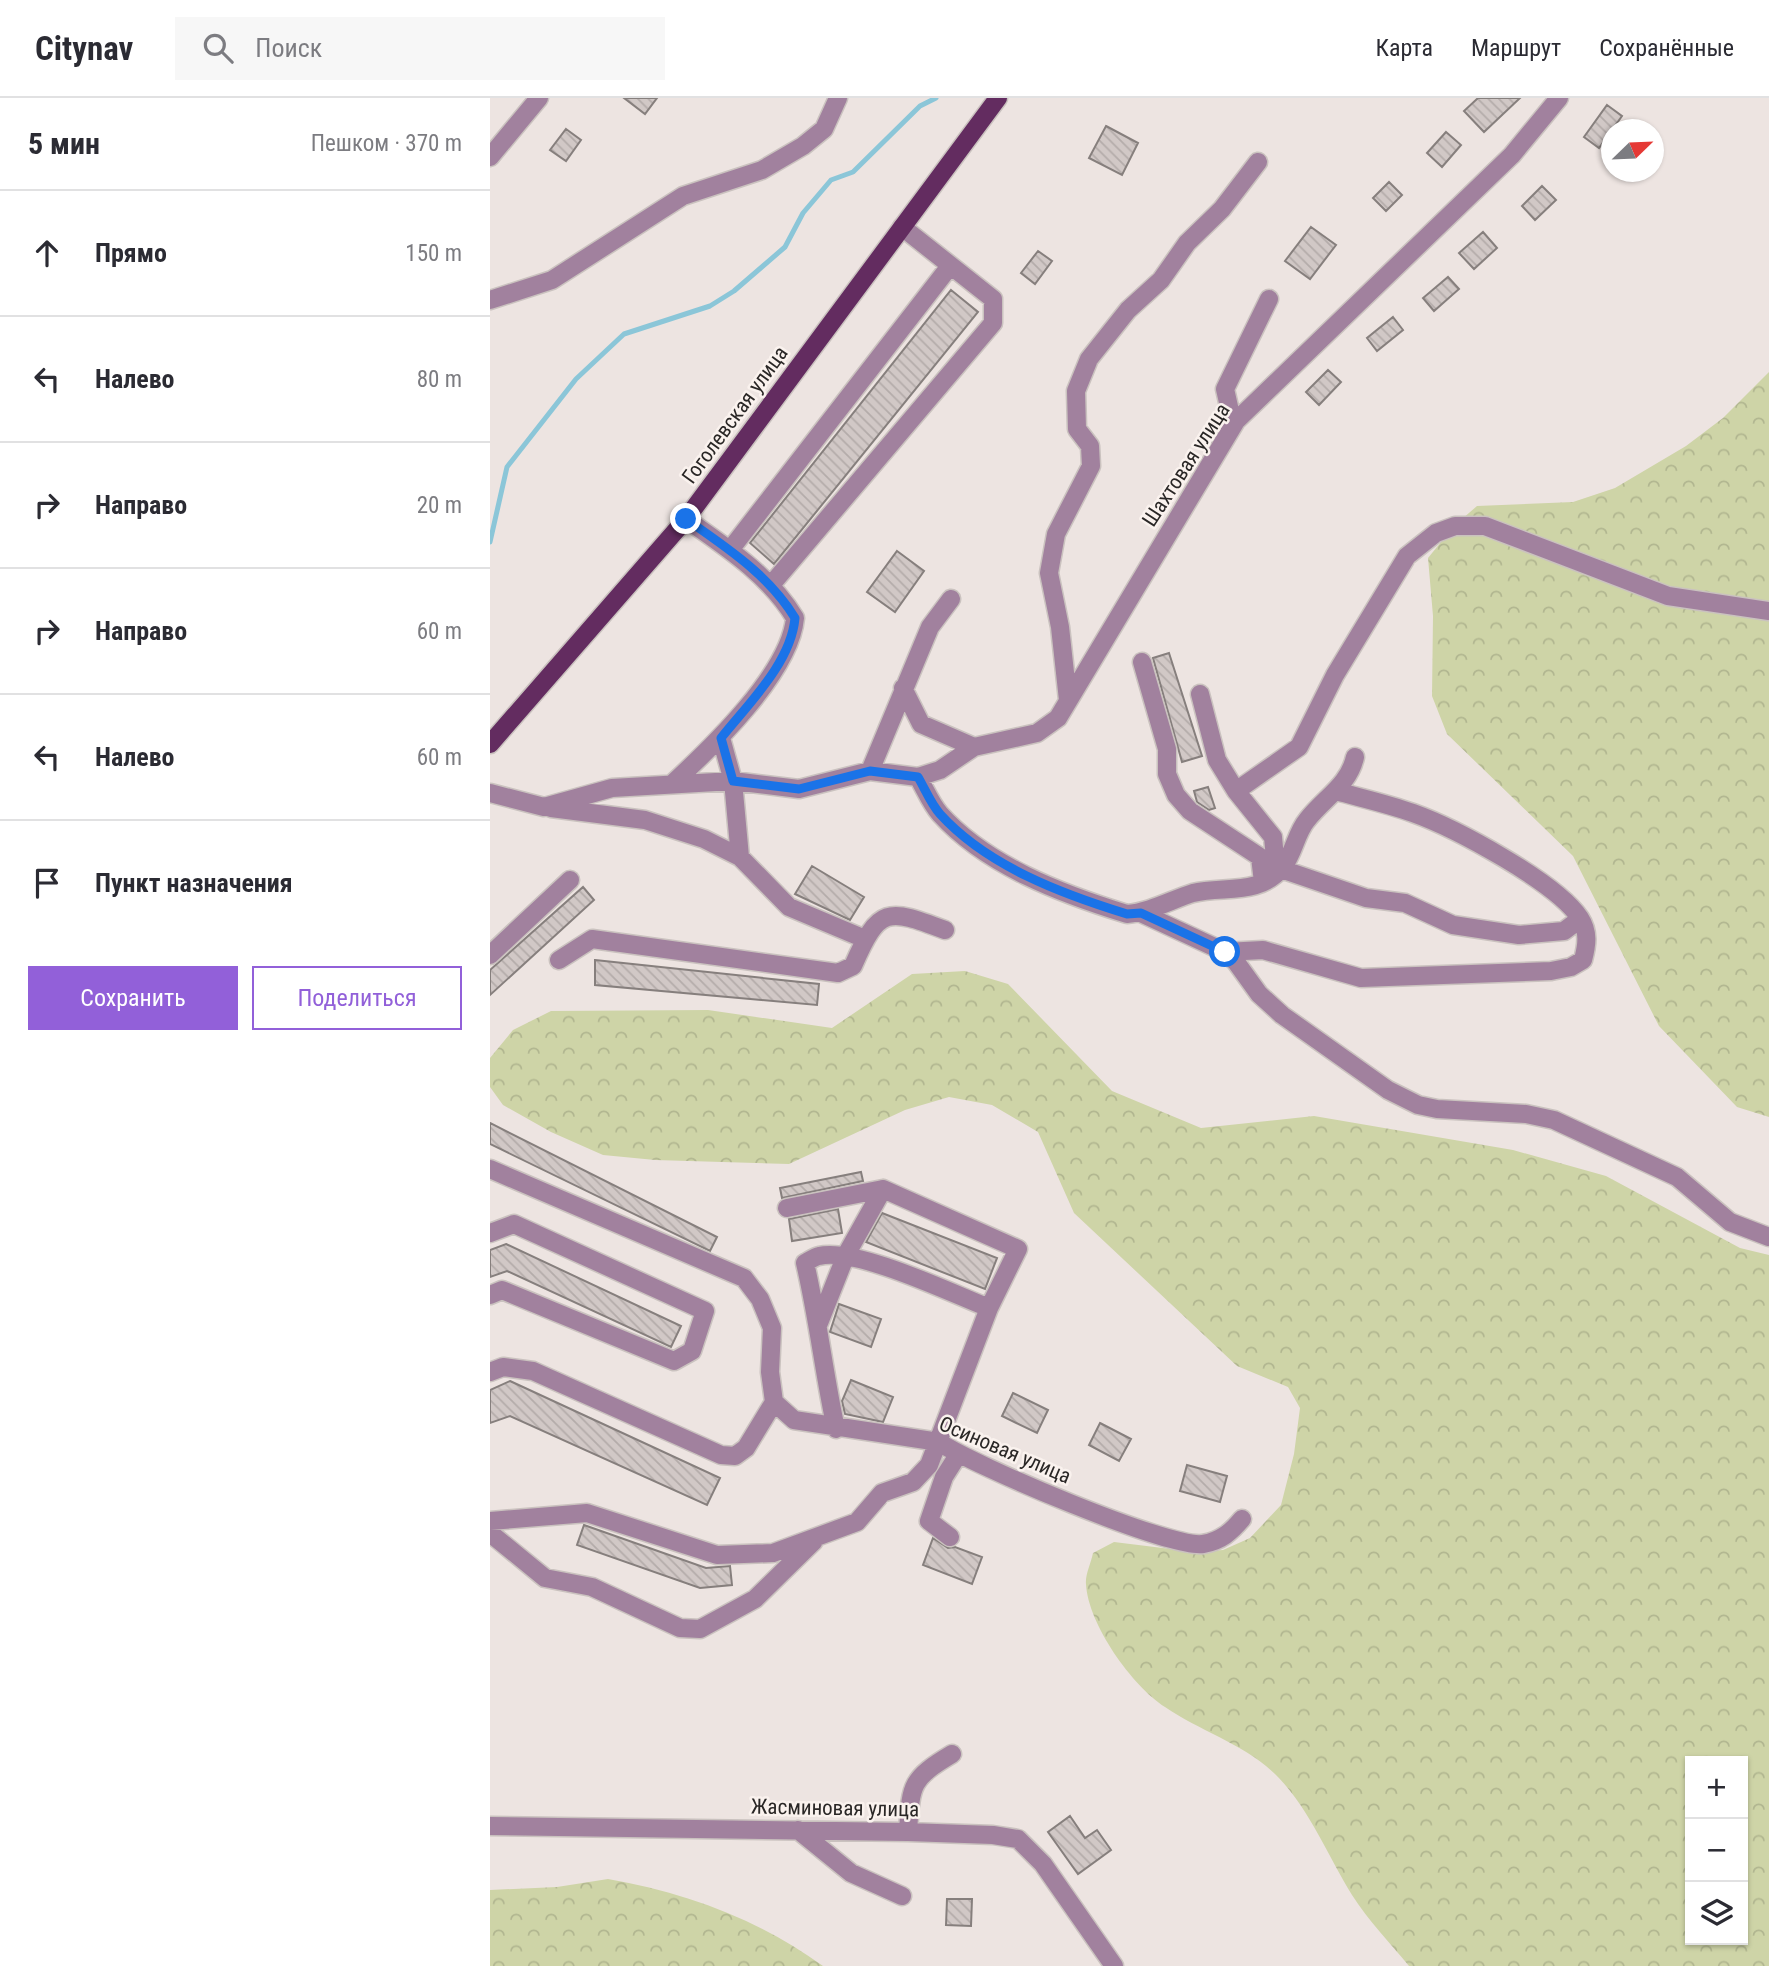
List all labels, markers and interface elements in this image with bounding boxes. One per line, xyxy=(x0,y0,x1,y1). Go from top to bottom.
search box xyxy=(175,17,665,80)
text: Citynav xyxy=(35,29,133,68)
icon: search xyxy=(199,29,237,67)
text: Поиск xyxy=(255,33,322,63)
text: Карта xyxy=(1376,34,1433,62)
text: Маршрут xyxy=(1471,34,1561,62)
text: Сохранённые xyxy=(1599,34,1734,62)
north arrow xyxy=(1601,119,1664,182)
text: 5 мин xyxy=(28,126,100,161)
text: Пешком · 370 m xyxy=(311,130,462,157)
icon: ahead xyxy=(28,234,66,272)
text: Прямо xyxy=(95,238,167,268)
text: 150 m xyxy=(405,240,462,267)
street label: Гоголевская улица xyxy=(677,342,793,488)
icon: left xyxy=(28,360,66,398)
text: Налево xyxy=(95,364,175,394)
text: 80 m xyxy=(417,366,462,393)
street label: Шахтовая улица xyxy=(1137,399,1235,531)
icon: right xyxy=(28,486,66,524)
text: Направо xyxy=(95,490,187,520)
text: 20 m xyxy=(417,492,462,519)
route end xyxy=(670,503,701,534)
icon: right xyxy=(28,612,66,650)
text: Направо xyxy=(95,616,187,646)
text: 60 m xyxy=(417,618,462,645)
icon: left xyxy=(28,738,66,776)
text: Налево xyxy=(95,742,175,772)
text: 60 m xyxy=(417,744,462,771)
icon: arrive xyxy=(28,864,66,902)
text: Пункт назначения xyxy=(95,868,293,898)
route start xyxy=(1209,936,1240,967)
button: Сохранить xyxy=(28,966,238,1030)
button: Поделиться xyxy=(252,966,462,1030)
street label: Осиновая улица xyxy=(936,1411,1074,1489)
map controls xyxy=(1685,1756,1748,1945)
button: + xyxy=(1685,1756,1748,1819)
street label: Жасминовая улица xyxy=(751,1795,919,1821)
button: − xyxy=(1685,1819,1748,1882)
button: layers xyxy=(1685,1882,1748,1945)

